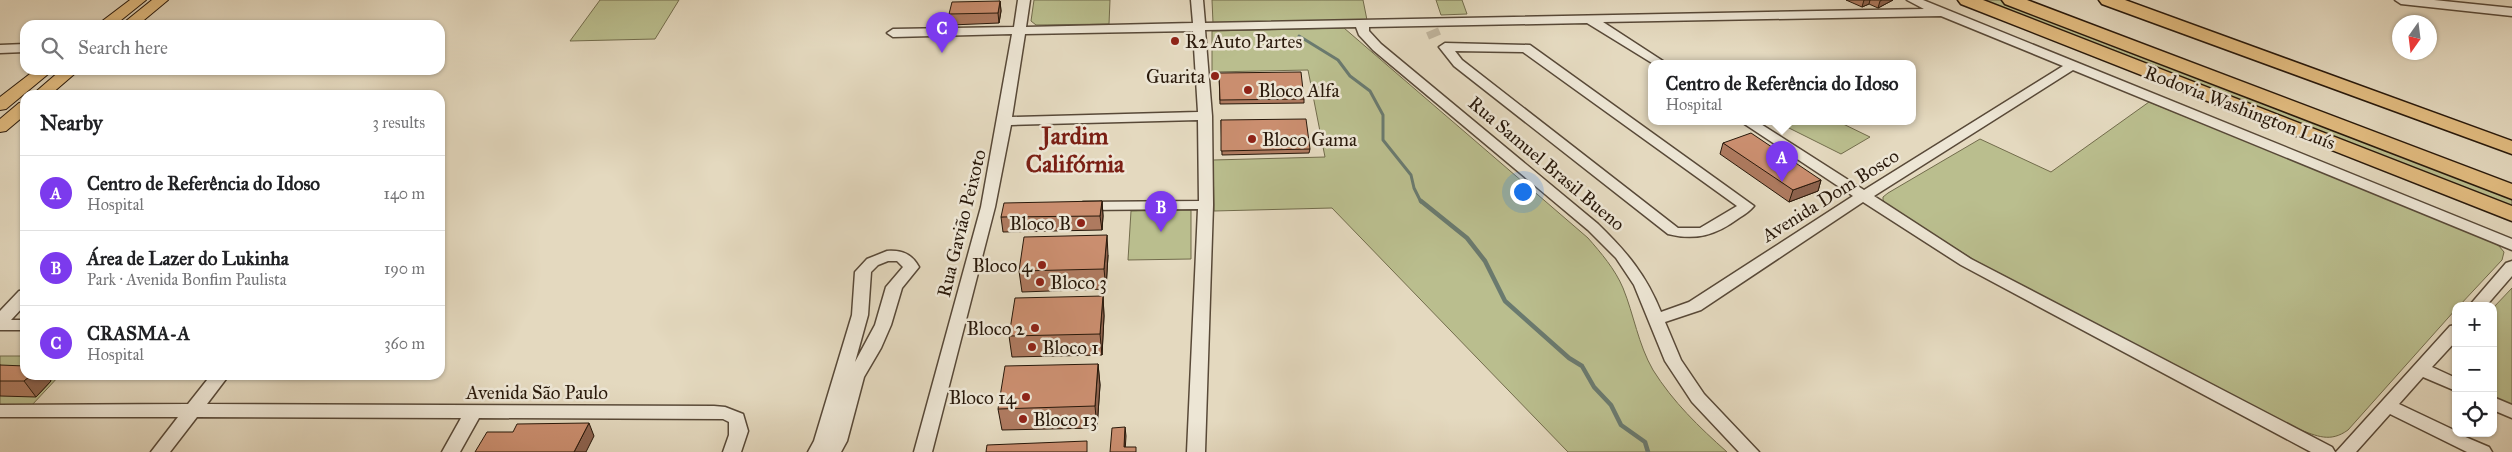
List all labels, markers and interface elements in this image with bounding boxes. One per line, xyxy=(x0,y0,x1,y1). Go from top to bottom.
pin: C xyxy=(926,12,958,53)
north arrow xyxy=(2392,15,2437,60)
search box xyxy=(20,20,445,75)
place label: R2 Auto Partes xyxy=(1185,30,1302,53)
icon: search xyxy=(38,34,66,62)
marker: R2 Auto Partes xyxy=(1169,35,1181,47)
text: Search here xyxy=(78,36,168,59)
popup xyxy=(1648,60,1916,125)
street label: Rodovia Washington Luís xyxy=(2141,60,2339,155)
place label: Guarita xyxy=(1146,65,1206,88)
marker: Guarita xyxy=(1209,70,1221,82)
text: Centro de Referência do Idoso xyxy=(1665,72,1899,95)
place label: Bloco Alfa xyxy=(1258,79,1341,102)
marker: Bloco Alfa xyxy=(1242,84,1254,96)
street label: Rua Samuel Brasil Bueno xyxy=(1464,91,1630,236)
text: Hospital xyxy=(1665,95,1722,114)
text: Nearby xyxy=(40,110,103,136)
text: 3 results xyxy=(372,113,425,132)
district label: Jardim Califórnia xyxy=(1026,121,1125,179)
place label: Bloco Gama xyxy=(1262,128,1358,151)
marker: Bloco Gama xyxy=(1246,133,1258,145)
pin: A xyxy=(1766,141,1798,182)
street label: Avenida Dom Bosco xyxy=(1757,144,1903,246)
street label: Rua Gavião Peixoto xyxy=(932,147,991,299)
text: Centro de Referência do Idoso xyxy=(87,172,320,195)
your location xyxy=(1510,179,1536,205)
text: A xyxy=(51,184,61,203)
text: 140 m xyxy=(384,184,425,203)
pin: B xyxy=(1145,191,1177,232)
text: Hospital xyxy=(87,195,144,214)
place label: Bloco B xyxy=(1009,212,1071,235)
marker: Bloco B xyxy=(1075,217,1087,229)
text: Área de Lazer do Lukinha xyxy=(87,247,289,270)
place label: Bloco 4 xyxy=(972,254,1032,277)
text: B xyxy=(51,259,61,278)
text: 190 m xyxy=(384,259,425,278)
marker: Bloco 4 xyxy=(1036,259,1048,271)
text: Park · Avenida Bonfim Paulista xyxy=(87,270,287,289)
place label: Bloco 3 xyxy=(1050,271,1107,294)
marker: Bloco 3 xyxy=(1034,276,1046,288)
map controls xyxy=(2452,302,2497,437)
button: + xyxy=(2452,302,2497,347)
place label: Bloco 2 xyxy=(966,317,1026,340)
text: CRASMA-A xyxy=(87,322,190,345)
marker: Bloco 2 xyxy=(1029,322,1041,334)
text: C xyxy=(51,334,61,353)
text: 360 m xyxy=(384,334,425,353)
place label: Bloco 1 xyxy=(1042,336,1099,359)
marker: Bloco 1 xyxy=(1026,341,1038,353)
text: Hospital xyxy=(87,345,144,364)
button: − xyxy=(2452,347,2497,392)
street label: Avenida São Paulo xyxy=(465,381,608,404)
place label: Bloco 14 xyxy=(949,386,1016,409)
marker: Bloco 14 xyxy=(1020,391,1032,403)
button: locate xyxy=(2452,392,2497,437)
place label: Bloco 13 xyxy=(1033,408,1097,431)
marker: Bloco 13 xyxy=(1017,413,1029,425)

